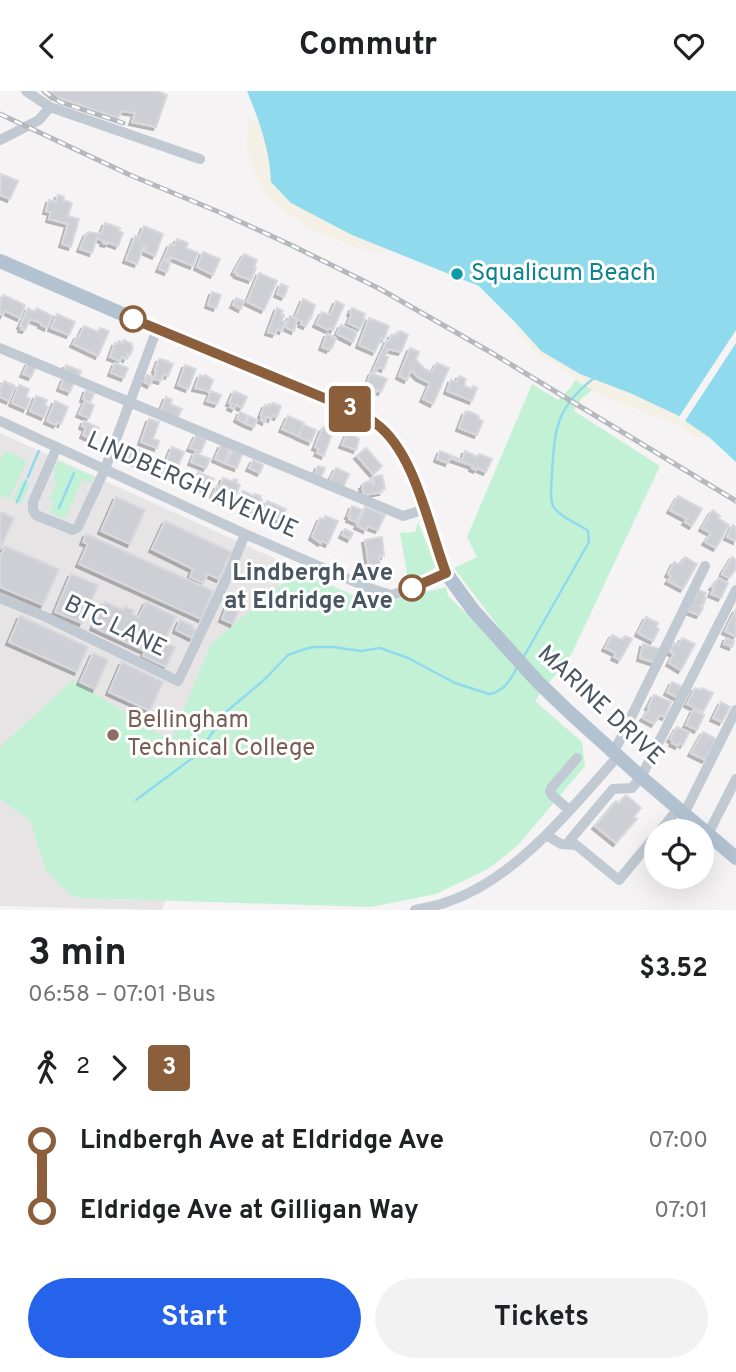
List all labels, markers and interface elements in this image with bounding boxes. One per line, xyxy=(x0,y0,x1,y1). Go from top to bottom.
text: Commutr xyxy=(299,26,437,66)
icon: back xyxy=(28,27,66,65)
icon: heart xyxy=(670,27,708,65)
place label: Squalicum Beach xyxy=(471,259,656,289)
marker: Squalicum Beach xyxy=(449,266,465,282)
unlabelled marker xyxy=(120,306,146,332)
line badge: 3 xyxy=(327,386,373,432)
text: 3 xyxy=(343,394,357,424)
street label: LINDBERGH AVENUE xyxy=(82,426,302,546)
place label: Lindbergh Ave at Eldridge Ave xyxy=(224,559,393,617)
marker: Lindbergh Ave at Eldridge Ave xyxy=(399,575,425,601)
street label: BTC LANE xyxy=(59,589,171,665)
street label: MARINE DRIVE xyxy=(530,640,670,772)
place label: Bellingham Technical College xyxy=(127,706,315,764)
marker: Bellingham Technical College xyxy=(105,727,121,743)
map controls xyxy=(644,819,714,889)
button: locate xyxy=(644,819,714,889)
text: 3 min xyxy=(28,930,127,979)
text: $3.52 xyxy=(639,953,708,986)
text: 06:58 – 07:01 · Bus xyxy=(28,981,216,1010)
icon: walk xyxy=(28,1049,66,1087)
icon: forward xyxy=(100,1049,138,1087)
text: 2 xyxy=(76,1053,90,1082)
text: 3 xyxy=(162,1053,176,1083)
text: Lindbergh Ave at Eldridge Ave xyxy=(80,1125,444,1158)
text: 07:00 xyxy=(648,1127,708,1156)
text: Eldridge Ave at Gilligan Way xyxy=(80,1195,419,1228)
text: 07:01 xyxy=(654,1197,708,1226)
button: Start xyxy=(28,1278,361,1358)
button: Tickets xyxy=(375,1278,708,1358)

